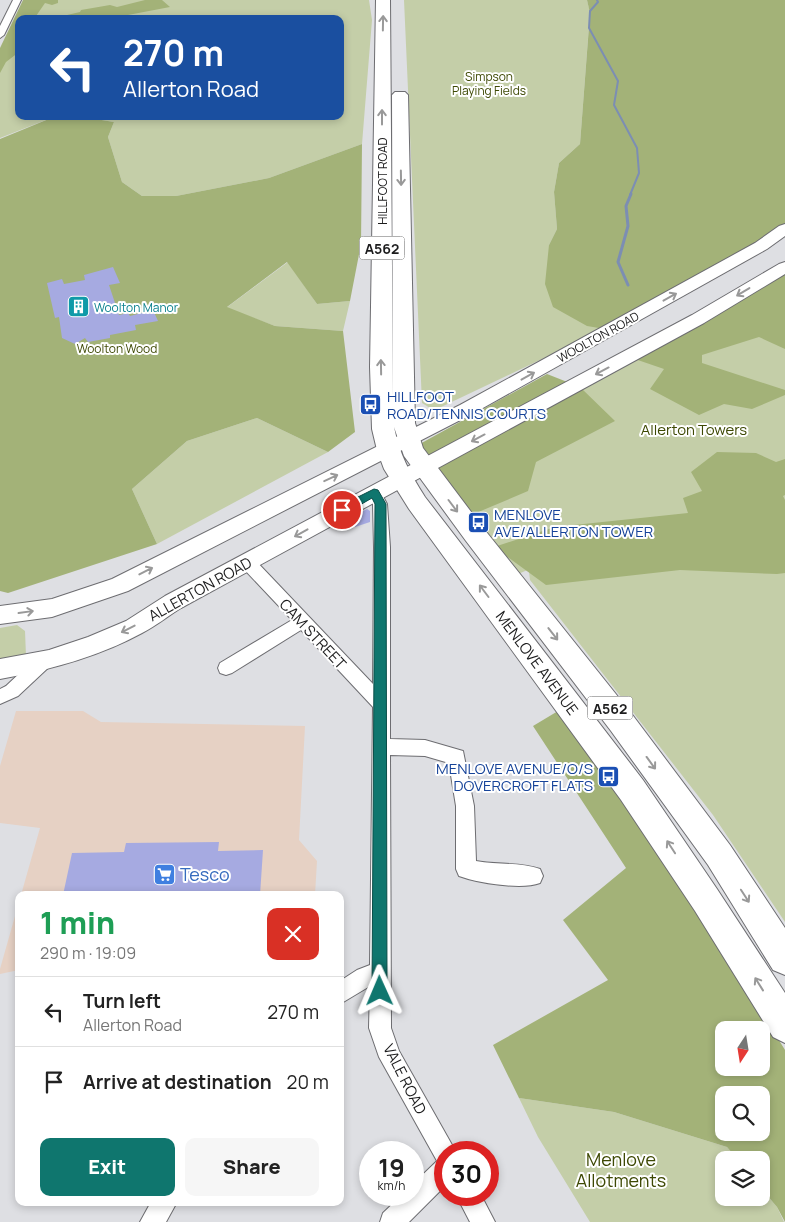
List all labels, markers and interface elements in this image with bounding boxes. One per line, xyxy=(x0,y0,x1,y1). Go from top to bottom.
one-way arrow xyxy=(378,15,388,32)
text: 270 m xyxy=(123,29,224,77)
icon: left xyxy=(40,35,105,100)
park label: Simpson Playing Fields xyxy=(452,68,526,99)
text: Allerton Road xyxy=(123,74,259,104)
one-way arrow xyxy=(377,110,387,126)
street label: HILLFOOT ROAD xyxy=(374,137,391,225)
one-way arrow xyxy=(397,170,406,186)
road number: A562 xyxy=(360,237,404,260)
one-way arrow xyxy=(737,288,751,298)
one-way arrow xyxy=(663,291,677,301)
building icon: Woolton Manor xyxy=(66,295,90,319)
place label: Woolton Manor xyxy=(94,299,179,316)
street label: WOOLTON ROAD xyxy=(554,307,642,367)
park label: Woolton Wood xyxy=(77,340,157,357)
one-way arrow xyxy=(376,360,386,376)
one-way arrow xyxy=(595,367,609,377)
one-way arrow xyxy=(521,370,535,380)
place label: HILLFOOT ROAD/TENNIS COURTS xyxy=(387,386,546,424)
bus stop icon: HILLFOOT ROAD/TENNIS COURTS xyxy=(359,393,383,417)
park label: Allerton Towers xyxy=(641,419,747,440)
one-way arrow xyxy=(471,434,486,443)
one-way arrow xyxy=(323,473,338,482)
pin xyxy=(321,489,363,531)
icon: arrive xyxy=(328,496,356,524)
one-way arrow xyxy=(448,499,459,512)
place label: MENLOVE AVE/ALLERTON TOWER xyxy=(494,504,653,542)
bus stop icon: MENLOVE AVE/ALLERTON TOWER xyxy=(466,511,490,535)
one-way arrow xyxy=(293,528,308,538)
street label: ALLERTON ROAD xyxy=(144,552,256,626)
one-way arrow xyxy=(139,566,154,576)
one-way arrow xyxy=(478,585,489,598)
street label: CAM STREET xyxy=(275,594,351,674)
one-way arrow xyxy=(18,606,34,616)
street label: MENLOVE AVENUE xyxy=(491,607,583,719)
one-way arrow xyxy=(121,625,136,634)
one-way arrow xyxy=(547,627,558,640)
road number: A562 xyxy=(588,696,632,720)
one-way arrow xyxy=(646,756,657,769)
place label: MENLOVE AVENUE/O/S DOVERCROFT FLATS xyxy=(436,758,593,796)
bus stop icon: MENLOVE AVENUE/O/S DOVERCROFT FLATS xyxy=(597,765,621,789)
one-way arrow xyxy=(666,841,676,855)
supermarket icon: Tesco xyxy=(152,862,176,886)
place label: Tesco xyxy=(180,862,230,886)
one-way arrow xyxy=(740,888,750,902)
text: 1 min xyxy=(40,902,115,943)
button: close xyxy=(267,908,319,960)
text: 290 m · 19:09 xyxy=(40,942,136,964)
position arrow xyxy=(353,964,405,1016)
one-way arrow xyxy=(754,978,764,992)
text: Turn left xyxy=(83,988,161,1014)
icon: left xyxy=(40,998,68,1026)
text: 270 m xyxy=(267,999,319,1025)
text: Allerton Road xyxy=(83,1014,182,1036)
north arrow xyxy=(715,1021,770,1076)
map controls xyxy=(715,1021,770,1206)
street label: VALE ROAD xyxy=(378,1040,432,1118)
icon: arrive xyxy=(40,1068,68,1096)
text: Arrive at destination xyxy=(83,1069,272,1095)
text: 20 m xyxy=(287,1069,329,1095)
button: search xyxy=(715,1086,770,1141)
button: Exit xyxy=(40,1138,175,1196)
button: Share xyxy=(185,1138,319,1196)
speed limit sign: 30 xyxy=(434,1141,499,1206)
park label: Menlove Allotments xyxy=(576,1147,666,1192)
text: 19 xyxy=(378,1150,405,1185)
button: layers xyxy=(715,1151,770,1206)
text: km/h xyxy=(378,1177,405,1194)

